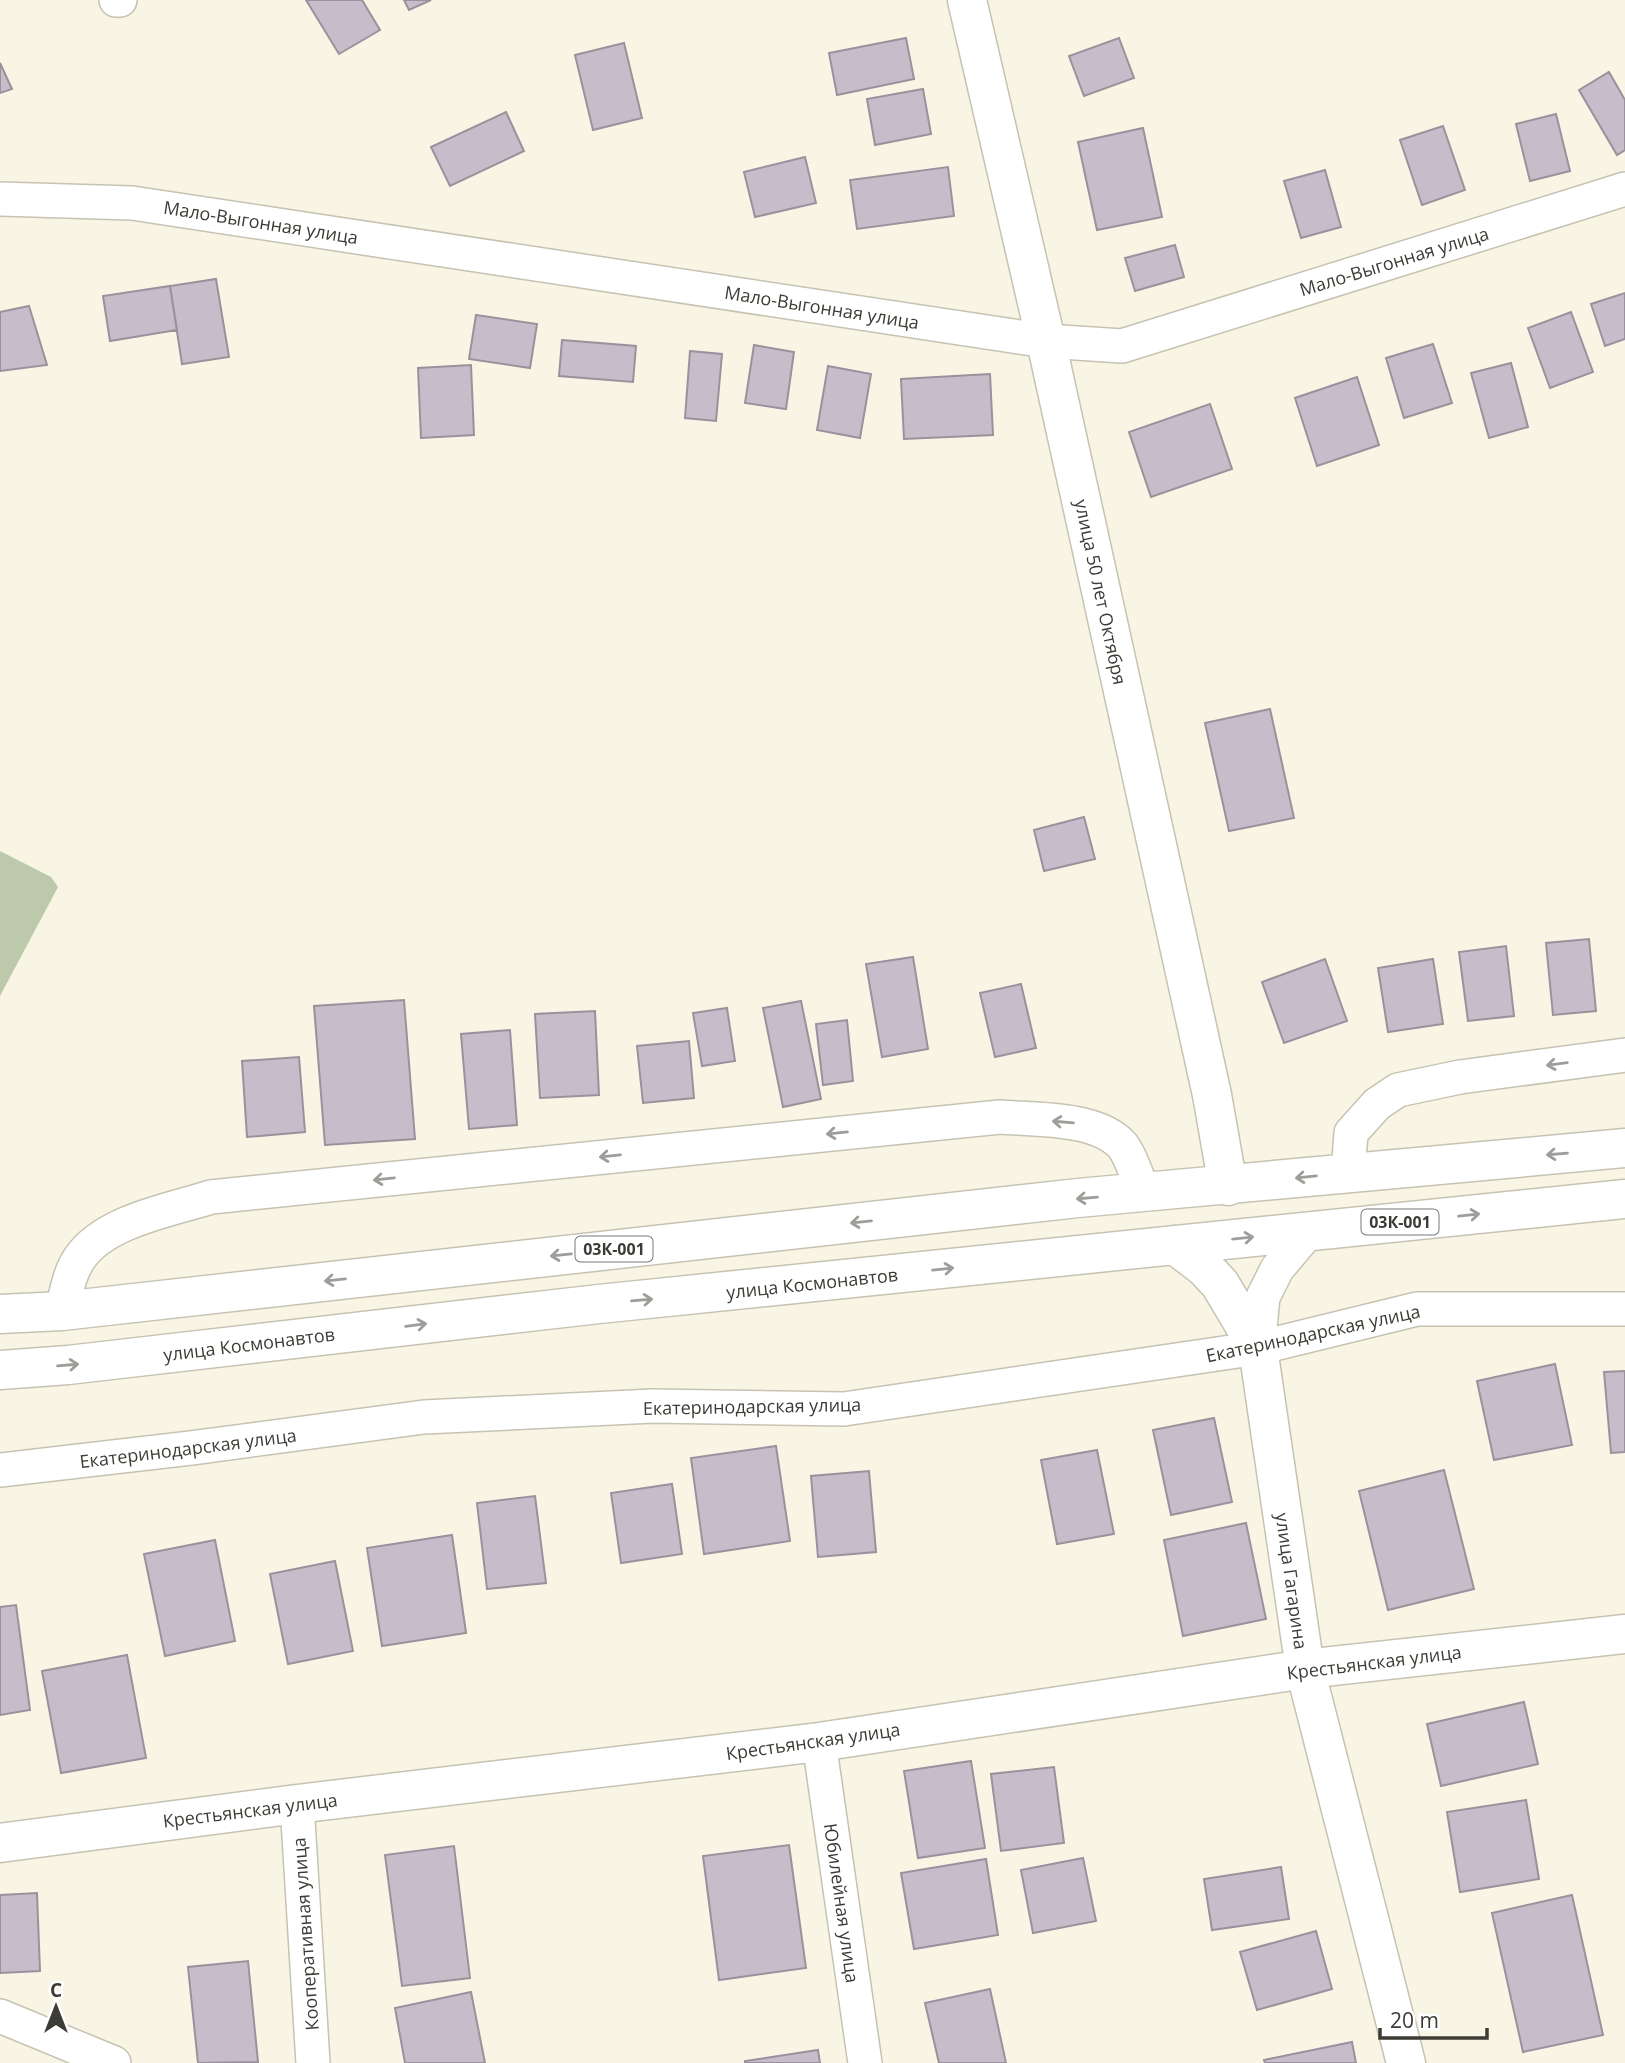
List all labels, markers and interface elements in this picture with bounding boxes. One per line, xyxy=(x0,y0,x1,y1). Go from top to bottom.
street label: Мало-Выгонная улица xyxy=(162,195,360,249)
street label: Мало-Выгонная улица xyxy=(1296,221,1492,301)
street label: Мало-Выгонная улица xyxy=(723,280,921,334)
street label: улица 50 лет Октября xyxy=(1070,497,1132,687)
one-way arrow xyxy=(1547,1058,1569,1071)
one-way arrow xyxy=(1052,1115,1075,1128)
one-way arrow xyxy=(826,1127,849,1140)
one-way arrow xyxy=(1546,1148,1569,1161)
one-way arrow xyxy=(600,1149,622,1162)
one-way arrow xyxy=(1295,1171,1318,1184)
one-way arrow xyxy=(373,1173,396,1186)
one-way arrow xyxy=(1076,1192,1098,1205)
one-way arrow xyxy=(1458,1208,1480,1221)
road number: 03К-001 xyxy=(1362,1210,1438,1234)
one-way arrow xyxy=(850,1216,872,1229)
one-way arrow xyxy=(1231,1231,1254,1244)
road number: 03К-001 xyxy=(576,1236,652,1261)
one-way arrow xyxy=(550,1249,573,1262)
street label: улица Космонавтов xyxy=(725,1262,899,1304)
one-way arrow xyxy=(931,1263,953,1276)
one-way arrow xyxy=(324,1274,347,1287)
one-way arrow xyxy=(630,1294,653,1307)
street label: Екатеринодарская улица xyxy=(1204,1299,1422,1367)
one-way arrow xyxy=(404,1319,427,1332)
street label: улица Космонавтов xyxy=(162,1322,336,1366)
one-way arrow xyxy=(56,1358,79,1371)
street label: Екатеринодарская улица xyxy=(643,1392,861,1420)
street label: Екатеринодарская улица xyxy=(78,1423,298,1473)
street label: улица Гагарина xyxy=(1271,1511,1313,1651)
street label: Крестьянская улица xyxy=(1285,1639,1463,1685)
street label: Крестьянская улица xyxy=(724,1717,902,1765)
street label: Крестьянская улица xyxy=(161,1787,339,1833)
street label: Юбилейная улица xyxy=(819,1822,865,1984)
street label: Кооперативная улица xyxy=(286,1837,324,2031)
north arrow xyxy=(21,1972,91,2042)
text: С xyxy=(50,1977,62,2003)
scale bar xyxy=(1380,1996,1487,2040)
text: 20 m xyxy=(1390,2006,1439,2034)

